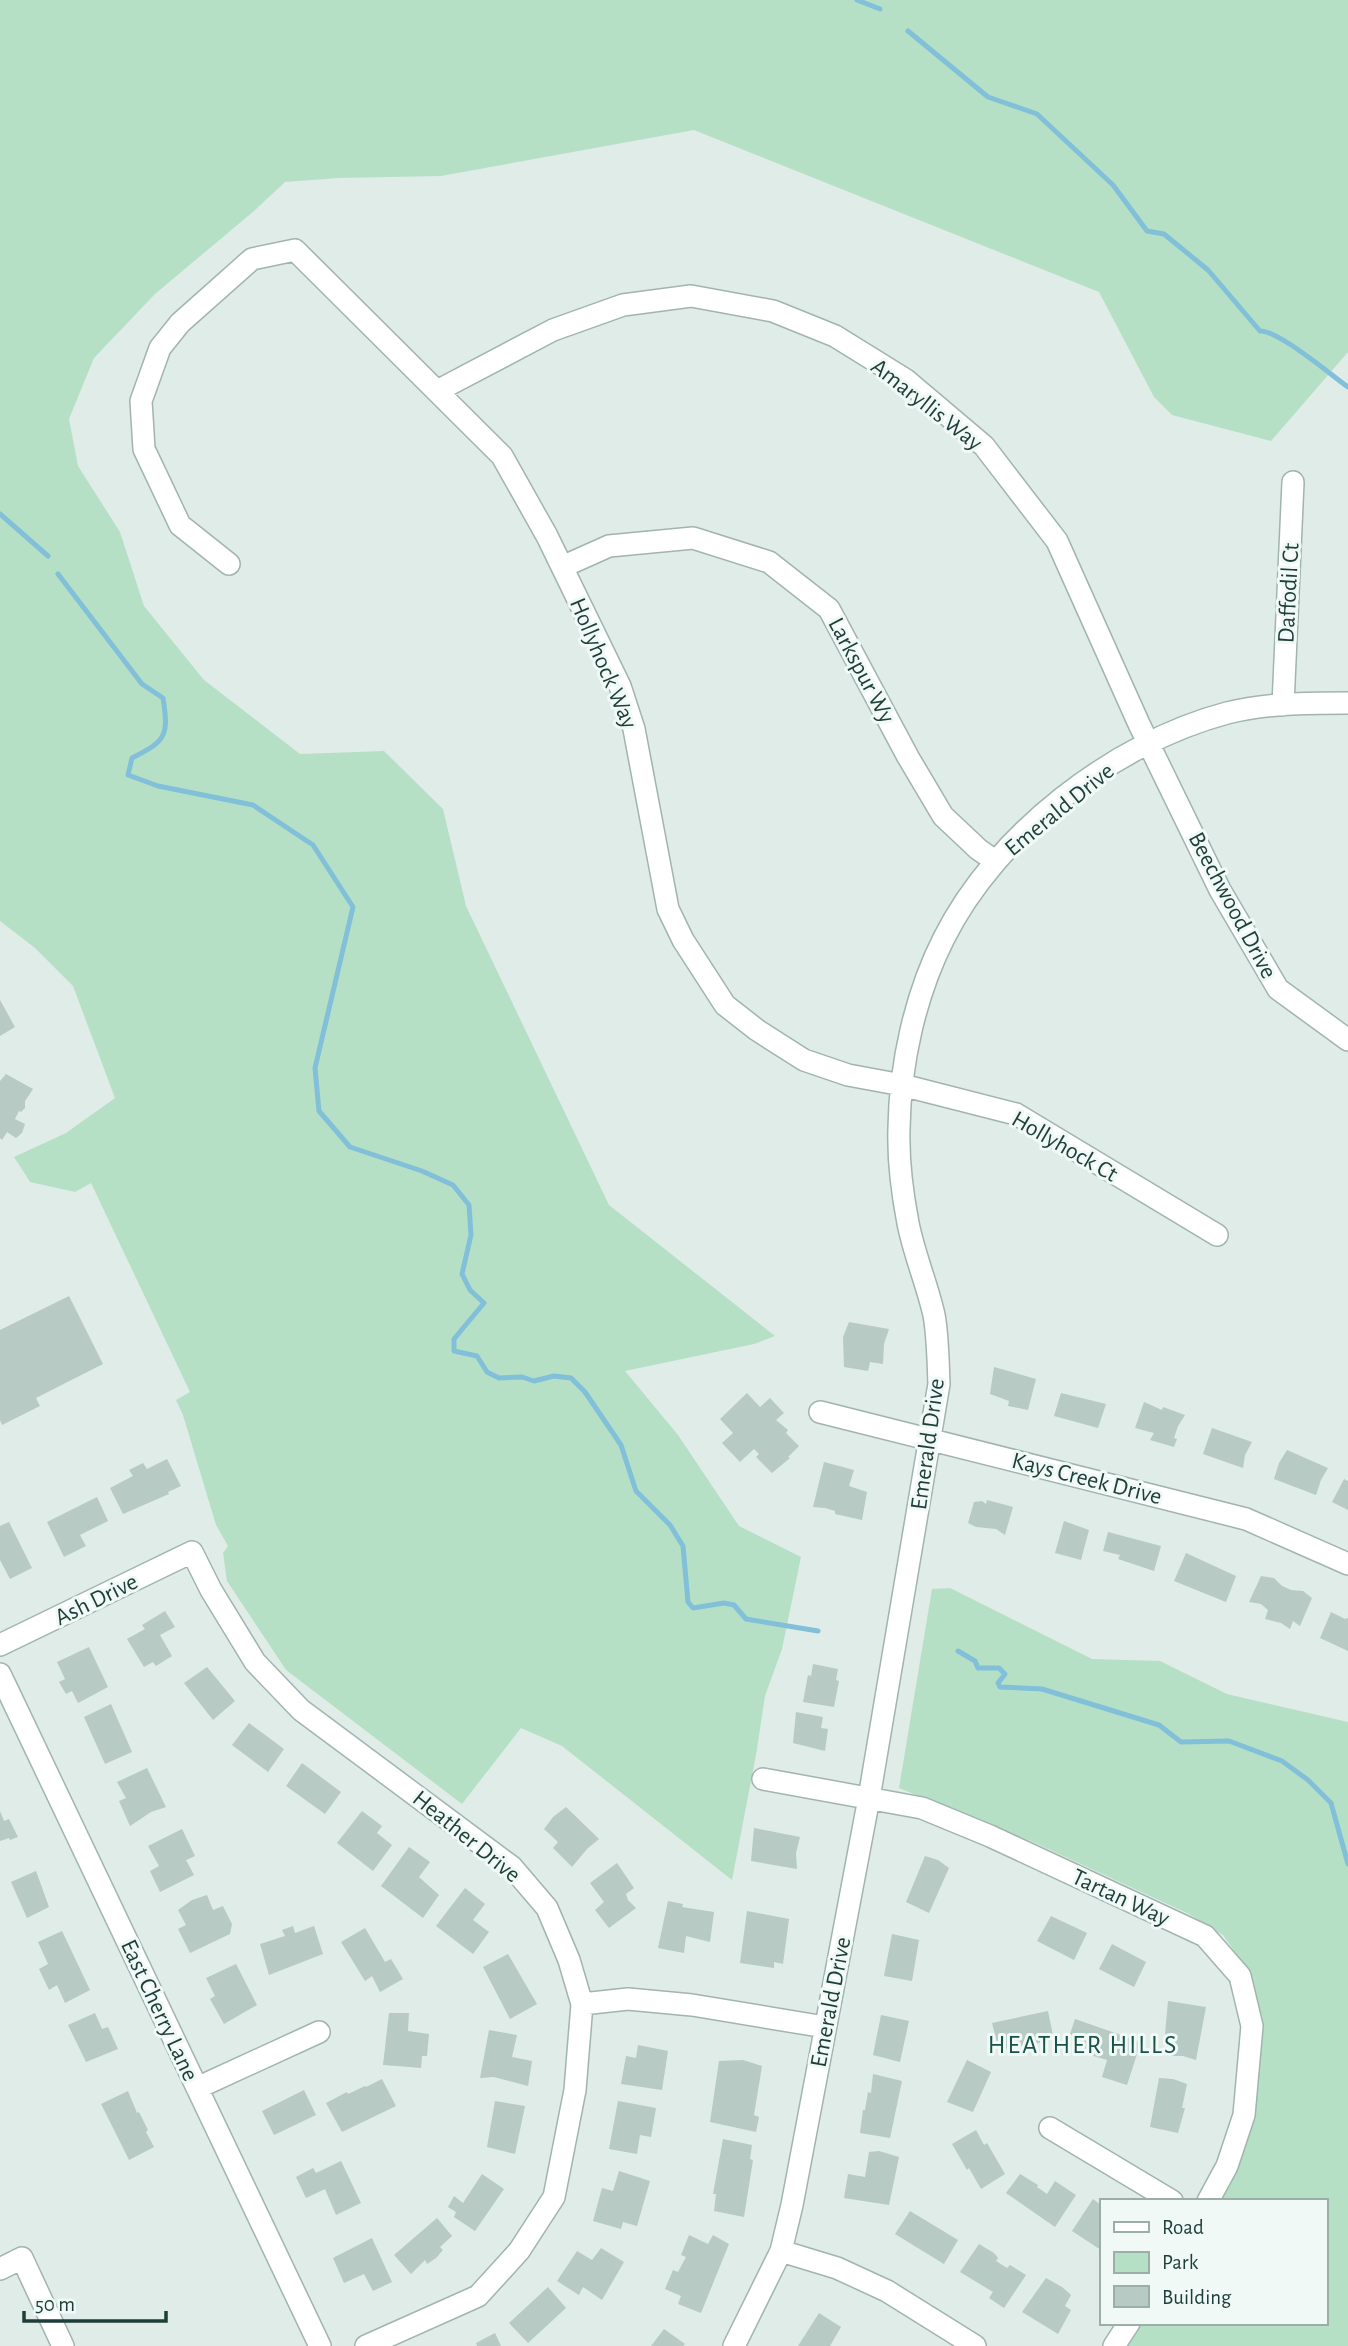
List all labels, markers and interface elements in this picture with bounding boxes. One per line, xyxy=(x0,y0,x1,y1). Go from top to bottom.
street label: Amaryllis Way xyxy=(866,354,986,455)
street label: Daffodil Ct xyxy=(1274,542,1304,644)
street label: Hollyhock Way xyxy=(565,595,641,732)
street label: Larkspur Wy xyxy=(823,614,899,727)
street label: Emerald Drive xyxy=(1001,759,1119,861)
street label: Beechwood Drive xyxy=(1184,828,1281,983)
street label: Hollyhock Ct xyxy=(1007,1107,1122,1187)
street label: Emerald Drive xyxy=(907,1377,949,1511)
street label: Kays Creek Drive xyxy=(1009,1449,1164,1509)
street label: Ash Drive xyxy=(51,1570,142,1630)
street label: Heather Drive xyxy=(408,1786,525,1887)
street label: Tartan Way xyxy=(1068,1865,1173,1931)
street label: Emerald Drive xyxy=(807,1935,855,2069)
street label: East Cherry Lane xyxy=(116,1936,202,2085)
district label: HEATHER HILLS xyxy=(988,2032,1178,2058)
legend xyxy=(1100,2199,1327,2325)
text: Road xyxy=(1162,2217,1204,2238)
text: Park xyxy=(1162,2252,1199,2273)
scale bar xyxy=(24,2280,166,2324)
text: Building xyxy=(1162,2287,1232,2308)
text: 50 m xyxy=(35,2294,75,2315)

